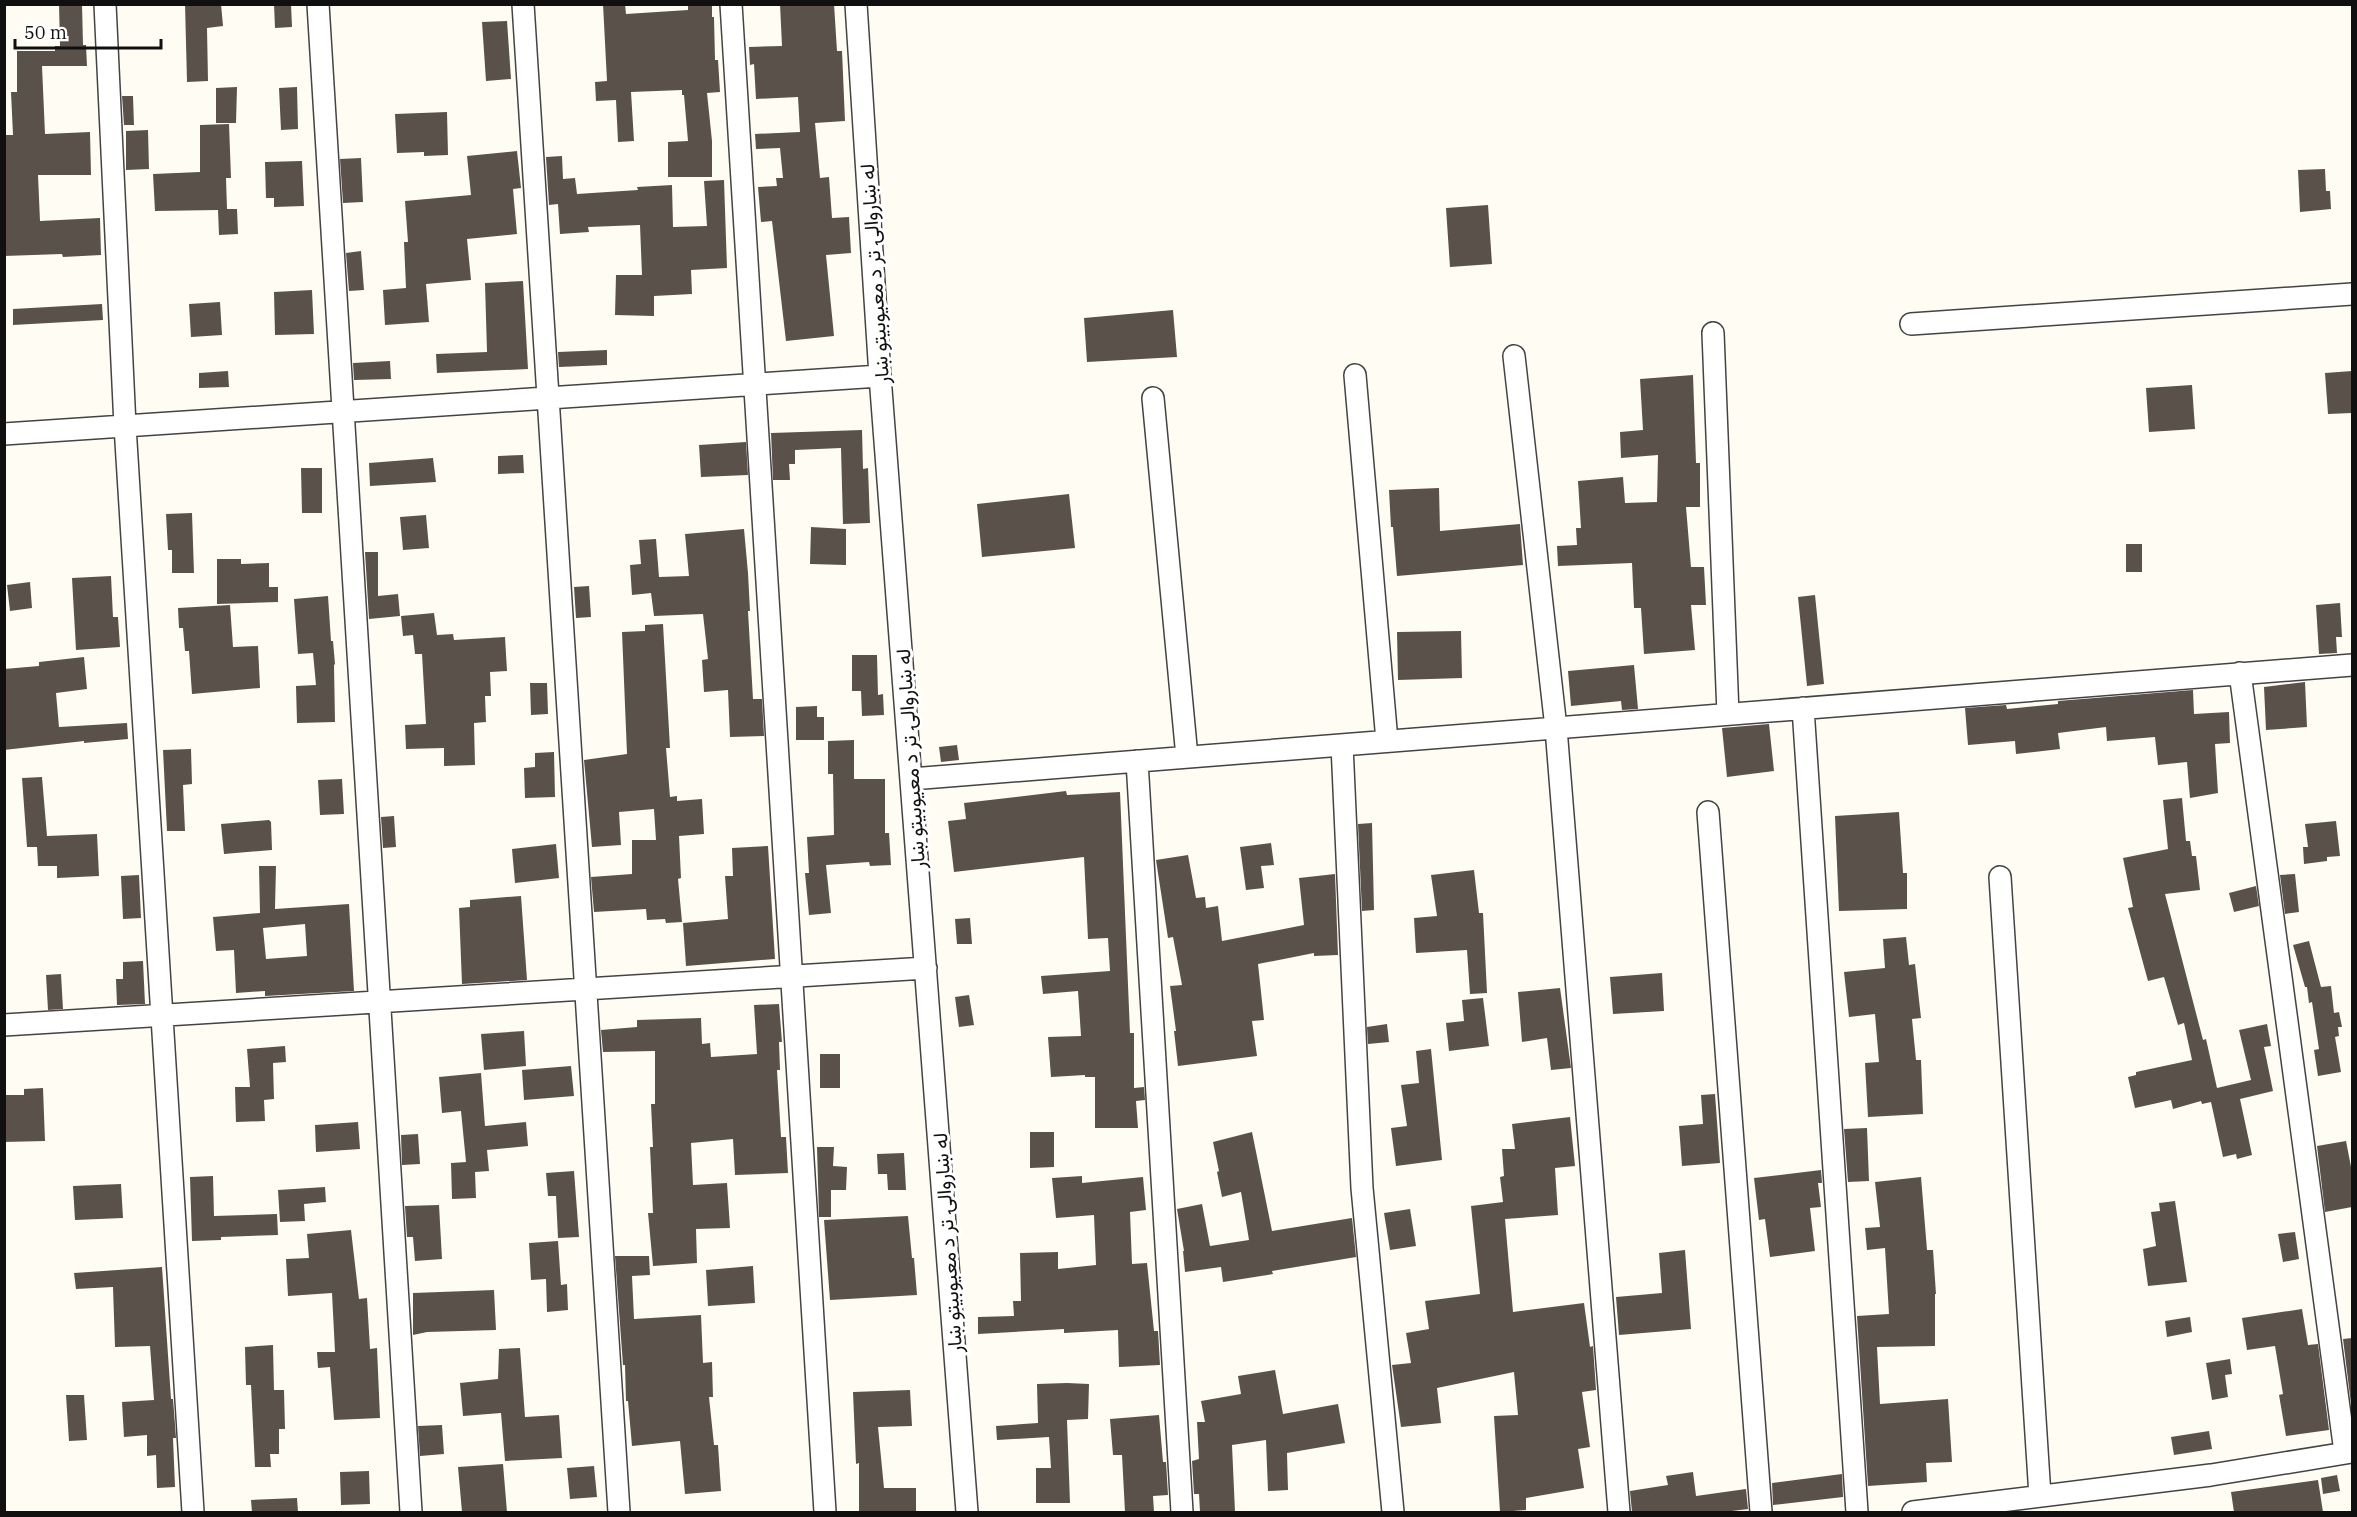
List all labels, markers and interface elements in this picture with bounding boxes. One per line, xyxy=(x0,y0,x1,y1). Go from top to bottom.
scale bar xyxy=(15,12,160,50)
text: 50 m xyxy=(24,21,67,44)
street label: له ښاروالۍ تر د معیوبیتو ښار xyxy=(853,163,895,386)
street label: له ښاروالۍ تر د معیوبیتو ښار xyxy=(889,648,931,871)
street label: له ښاروالۍ تر د معیوبیتو ښار xyxy=(926,1132,968,1355)

